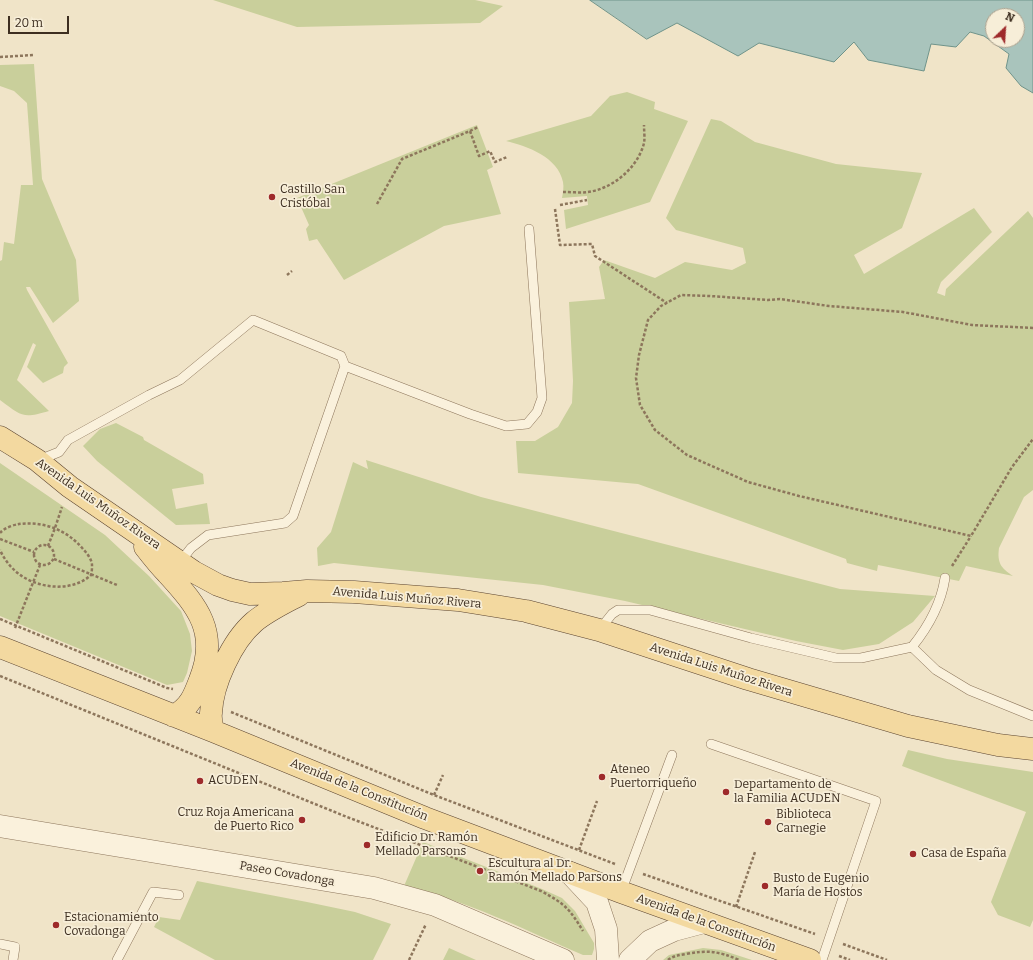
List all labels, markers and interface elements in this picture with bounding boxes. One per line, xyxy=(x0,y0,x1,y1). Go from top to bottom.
scale bar xyxy=(10,8,71,34)
north arrow xyxy=(985,8,1025,48)
text: N xyxy=(1003,10,1016,25)
text: 20 m xyxy=(15,16,43,30)
place label: Castillo San Cristóbal xyxy=(280,183,345,211)
marker: Castillo San Cristóbal xyxy=(267,192,277,202)
street label: Avenida Luis Muñoz Rivera xyxy=(33,455,163,553)
street label: Avenida Luis Muñoz Rivera xyxy=(332,584,482,612)
street label: Avenida Luis Muñoz Rivera xyxy=(648,640,794,700)
street label: Avenida de la Constitución xyxy=(288,756,430,824)
place label: Ateneo Puertorriqueño xyxy=(610,763,697,791)
marker: Ateneo Puertorriqueño xyxy=(597,772,607,782)
place label: ACUDEN xyxy=(208,774,258,788)
marker: ACUDEN xyxy=(195,776,205,786)
place label: Departamento de la Familia ACUDEN xyxy=(734,778,840,806)
marker: Departamento de la Familia ACUDEN xyxy=(721,787,731,797)
place label: Cruz Roja Americana de Puerto Rico xyxy=(178,806,294,834)
place label: Biblioteca Carnegie xyxy=(776,808,831,836)
marker: Cruz Roja Americana de Puerto Rico xyxy=(297,815,307,825)
marker: Biblioteca Carnegie xyxy=(763,817,773,827)
place label: Edificio Dr. Ramón Mellado Parsons xyxy=(375,831,478,859)
marker: Edificio Dr. Ramón Mellado Parsons xyxy=(362,840,372,850)
place label: Casa de España xyxy=(921,847,1007,861)
marker: Casa de España xyxy=(908,849,918,859)
place label: Escultura al Dr. Ramón Mellado Parsons xyxy=(488,857,622,885)
street label: Paseo Covadonga xyxy=(238,859,336,889)
marker: Escultura al Dr. Ramón Mellado Parsons xyxy=(475,866,485,876)
place label: Busto de Eugenio María de Hostos xyxy=(773,872,869,900)
marker: Busto de Eugenio María de Hostos xyxy=(760,881,770,891)
street label: Avenida de la Constitución xyxy=(634,891,778,955)
place label: Estacionamiento Covadonga xyxy=(64,911,159,939)
marker: Estacionamiento Covadonga xyxy=(51,920,61,930)

